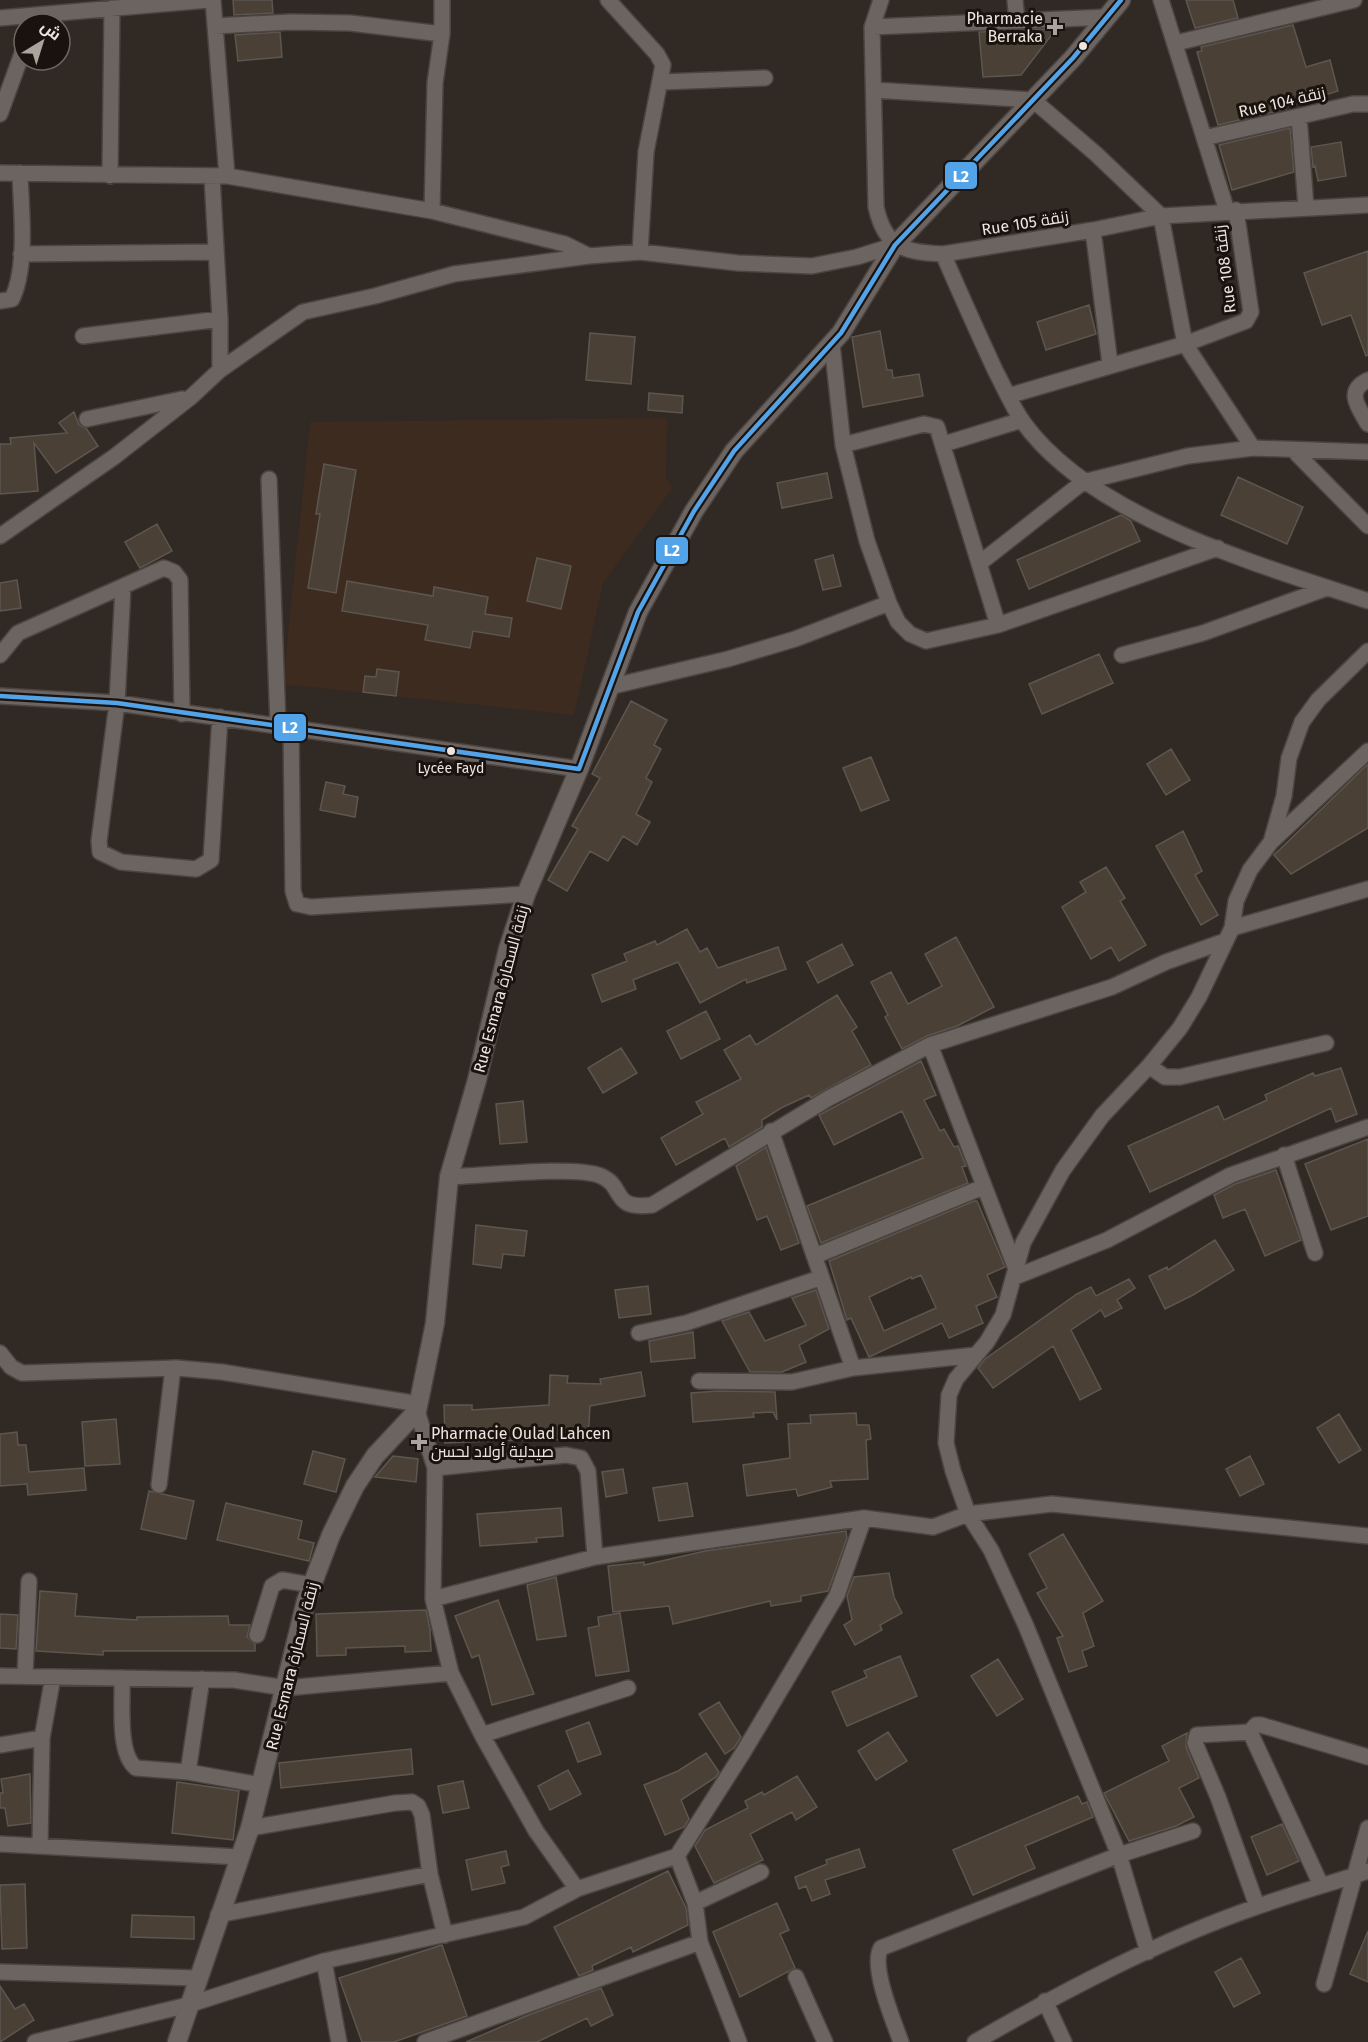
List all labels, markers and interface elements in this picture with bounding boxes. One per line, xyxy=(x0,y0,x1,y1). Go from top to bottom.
place label: Pharmacie Berraka xyxy=(966,9,1043,46)
north arrow xyxy=(12,12,72,72)
text: ش xyxy=(37,17,65,44)
marker: Pharmacie Berraka xyxy=(1048,20,1062,34)
unlabelled marker xyxy=(1077,40,1089,52)
street label: Rue 104 زنقة xyxy=(1237,83,1327,121)
line badge: L2 xyxy=(944,161,978,190)
text: L2 xyxy=(953,167,969,186)
street label: Rue 105 زنقة xyxy=(980,207,1070,239)
street label: Rue 108 زنقة xyxy=(1210,224,1240,314)
line badge: L2 xyxy=(655,536,689,565)
text: L2 xyxy=(664,541,680,560)
line badge: L2 xyxy=(273,713,307,742)
text: L2 xyxy=(282,718,298,737)
marker: Lycée Fayd xyxy=(445,745,457,757)
place label: Lycée Fayd xyxy=(418,760,484,777)
street label: Rue Esmara زنقة السمارة xyxy=(469,903,533,1075)
place label: Pharmacie Oulad Lahcen صيدلية أولاد لحسن xyxy=(431,1424,611,1462)
marker: Pharmacie Oulad Lahcen صيدلية أولاد لحسن xyxy=(412,1435,426,1449)
street label: Rue Esmara زنقة السمارة xyxy=(262,1580,322,1752)

